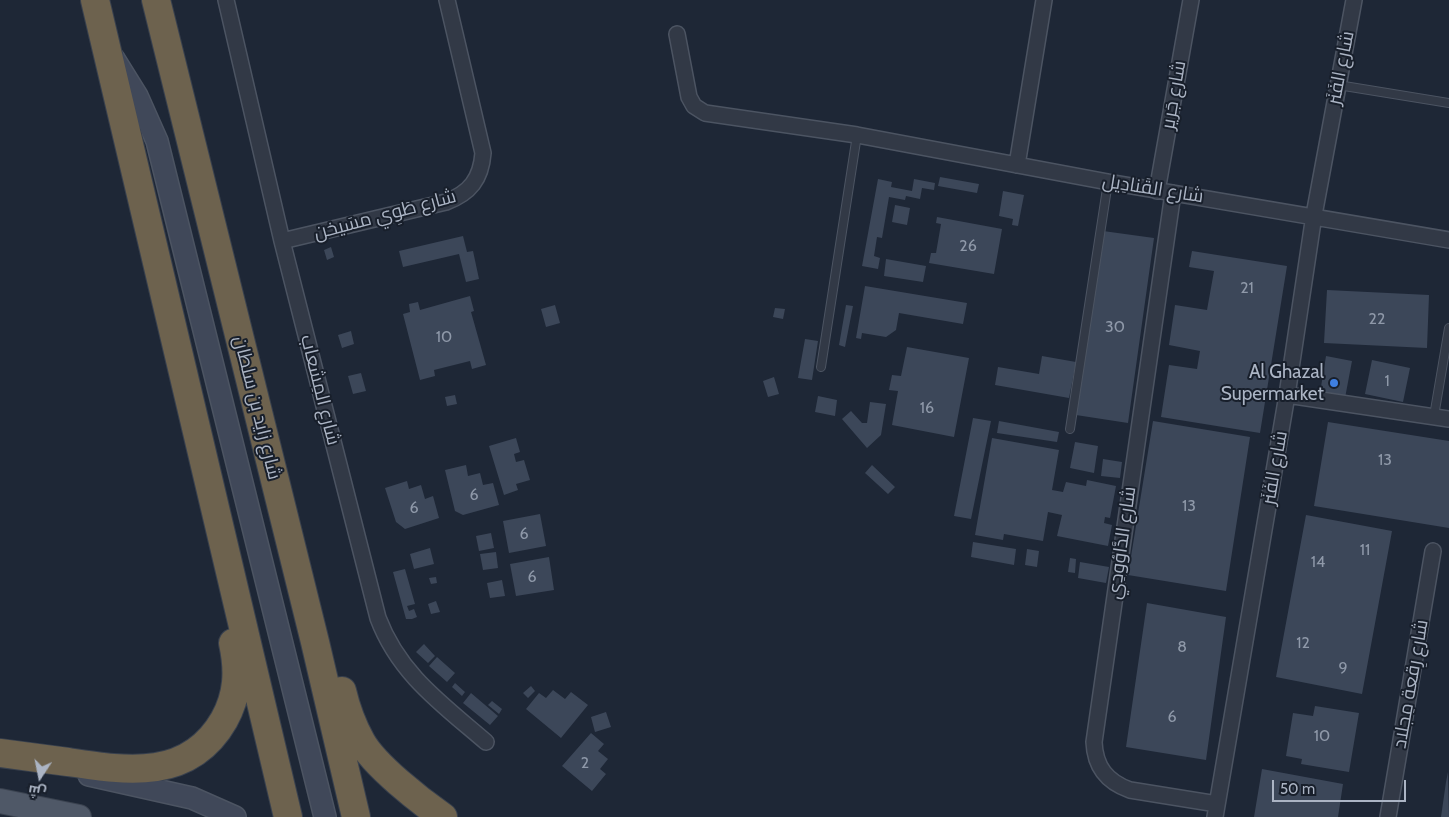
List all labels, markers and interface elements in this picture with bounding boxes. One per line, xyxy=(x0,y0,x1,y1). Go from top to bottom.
street label: شارع الفَنَر xyxy=(1323,29,1359,107)
street label: شارع جَرير xyxy=(1157,59,1191,131)
street label: شارع القَنادِيل xyxy=(1101,170,1205,208)
street label: شارع طَوِي مسَيخن xyxy=(311,185,459,245)
house number: 26 xyxy=(959,236,977,256)
house number: 21 xyxy=(1240,278,1254,298)
house number: 22 xyxy=(1369,309,1385,329)
house number: 30 xyxy=(1105,317,1125,337)
house number: 10 xyxy=(436,327,452,347)
street label: شارع المِشعاب xyxy=(295,332,345,448)
street label: شارع زايد بن سلطان xyxy=(228,334,286,482)
place label: Al Ghazal Supermarket xyxy=(1221,361,1324,405)
house number: 1 xyxy=(1384,371,1390,391)
marker: Al Ghazal Supermarket xyxy=(1328,377,1340,389)
house number: 16 xyxy=(920,398,934,418)
street label: شارع الفَنَر xyxy=(1257,429,1293,507)
house number: 13 xyxy=(1378,450,1392,470)
house number: 6 xyxy=(469,485,479,505)
street label: شارع الدَّاوُودِي xyxy=(1103,485,1141,601)
house number: 13 xyxy=(1182,496,1196,516)
house number: 6 xyxy=(409,498,419,518)
house number: 6 xyxy=(519,524,529,544)
house number: 11 xyxy=(1360,540,1370,560)
house number: 14 xyxy=(1311,552,1325,572)
house number: 6 xyxy=(527,567,537,587)
street label: شارع رِقعة مِجلاد xyxy=(1388,618,1434,750)
house number: 12 xyxy=(1296,633,1310,653)
house number: 8 xyxy=(1177,637,1187,657)
house number: 9 xyxy=(1338,658,1348,678)
house number: 6 xyxy=(1167,707,1177,727)
house number: 10 xyxy=(1314,726,1330,746)
north arrow xyxy=(15,752,65,802)
house number: 2 xyxy=(581,753,589,773)
scale bar xyxy=(1274,770,1408,802)
text: 50 m xyxy=(1280,780,1315,798)
text: ش xyxy=(27,781,48,802)

